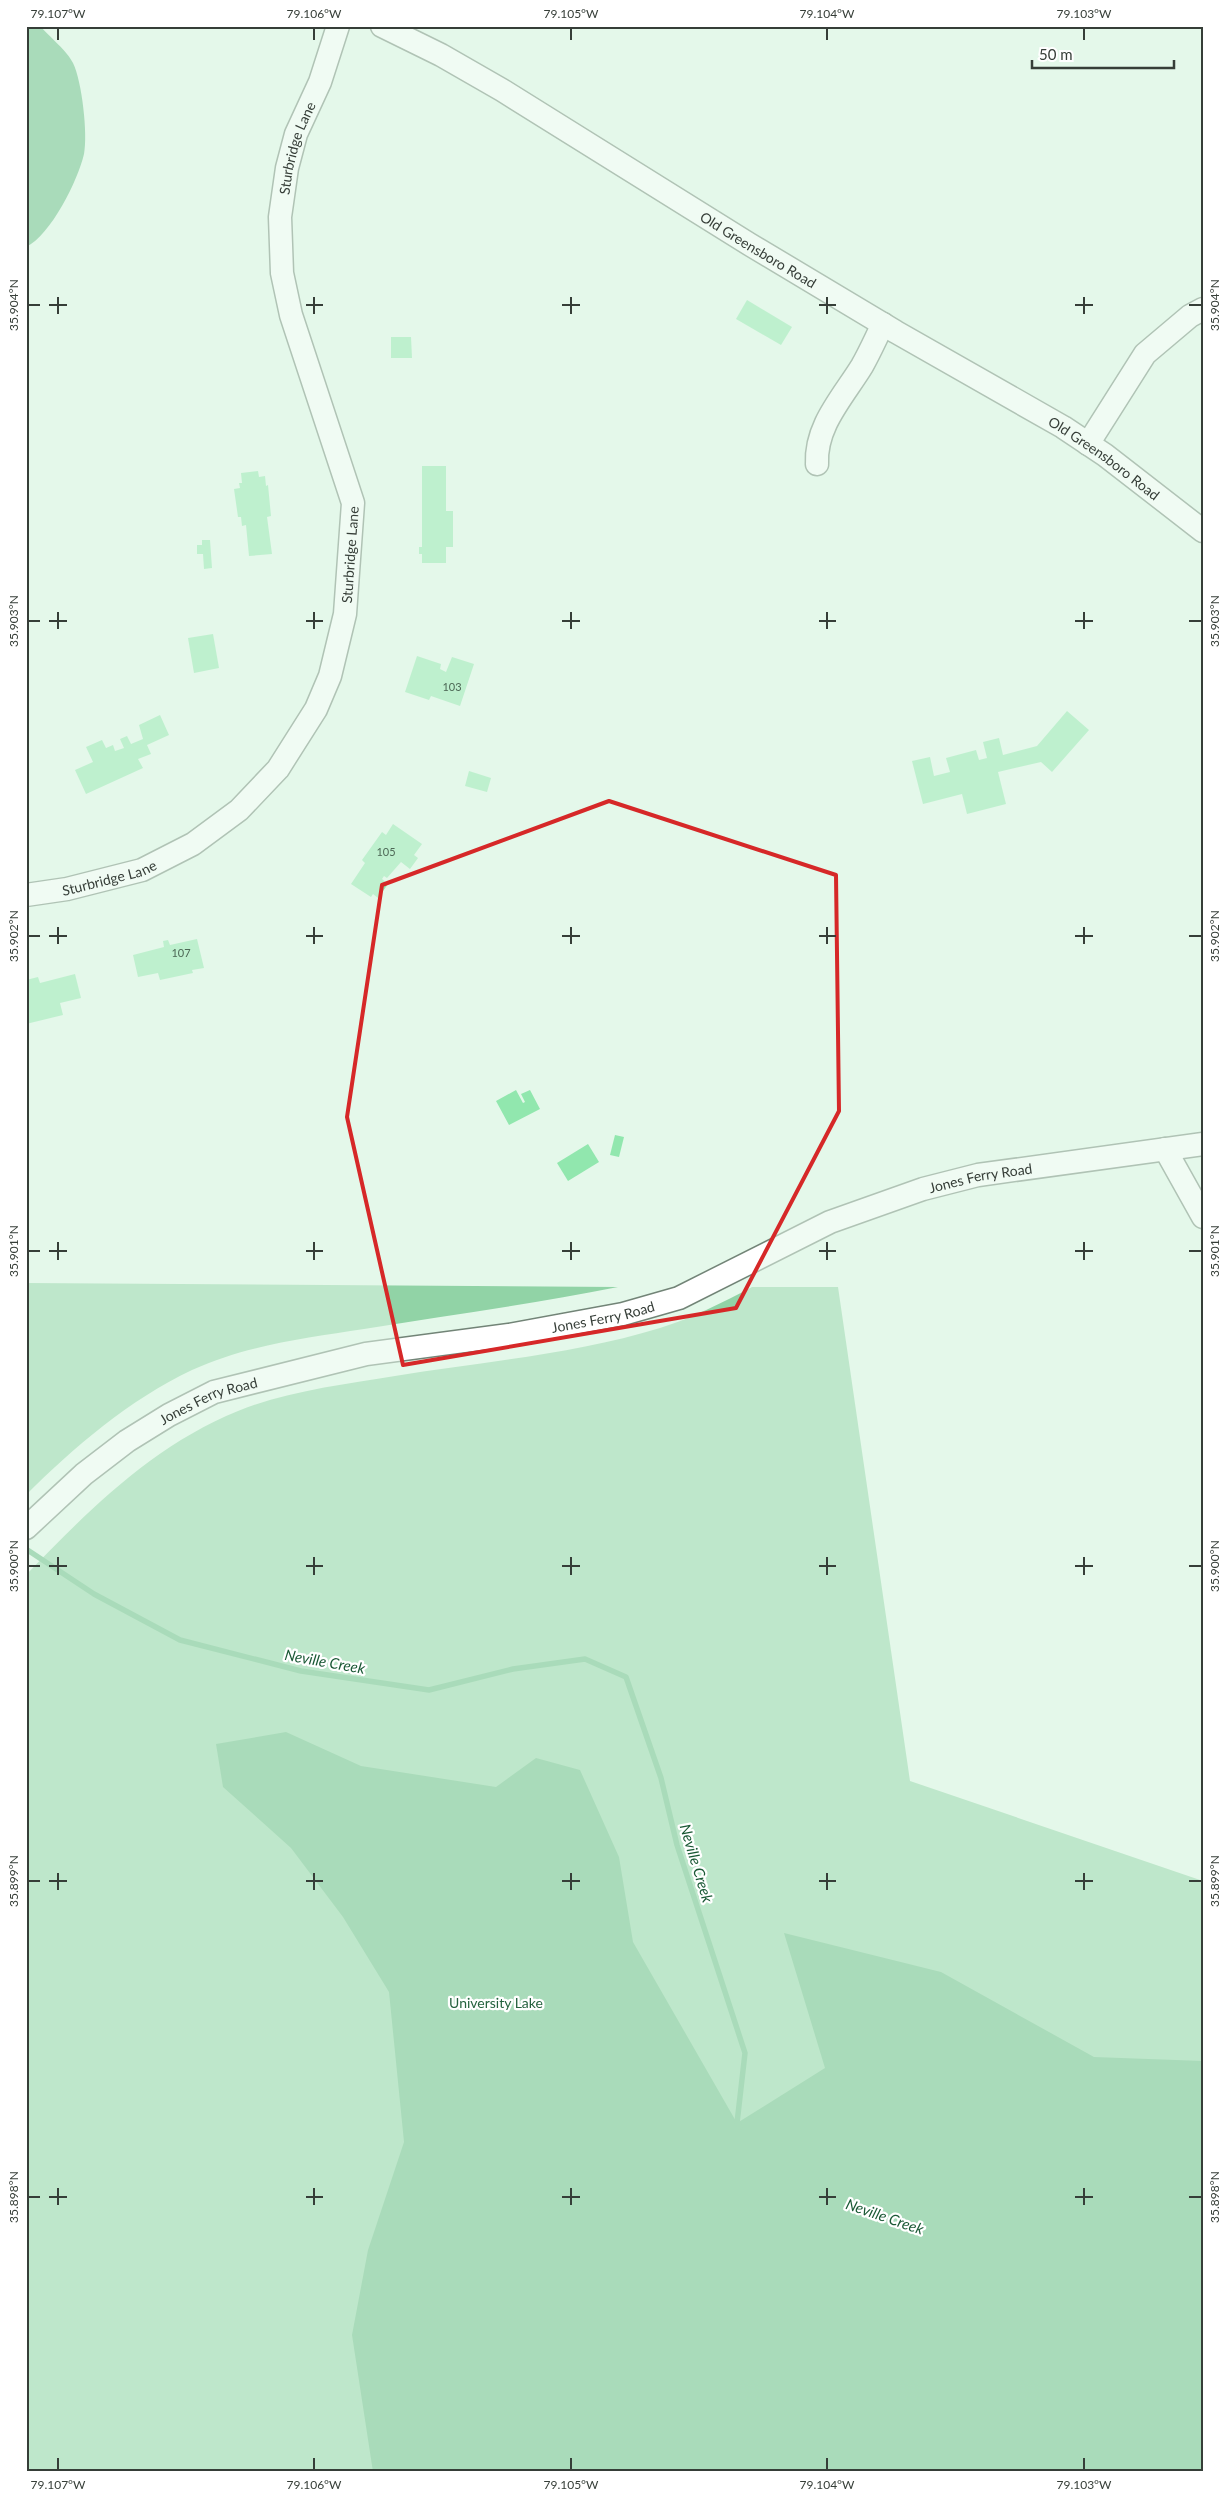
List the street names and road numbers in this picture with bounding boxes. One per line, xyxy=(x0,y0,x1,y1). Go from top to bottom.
street label: Sturbridge Lane xyxy=(275,99,318,196)
street label: Old Greensboro Road xyxy=(697,207,820,291)
street label: Old Greensboro Road xyxy=(1046,412,1163,503)
street label: Sturbridge Lane xyxy=(337,506,361,604)
street label: Sturbridge Lane xyxy=(61,856,159,898)
street label: Jones Ferry Road xyxy=(927,1159,1033,1196)
street label: Jones Ferry Road xyxy=(550,1297,656,1336)
street label: Jones Ferry Road xyxy=(156,1373,259,1428)

